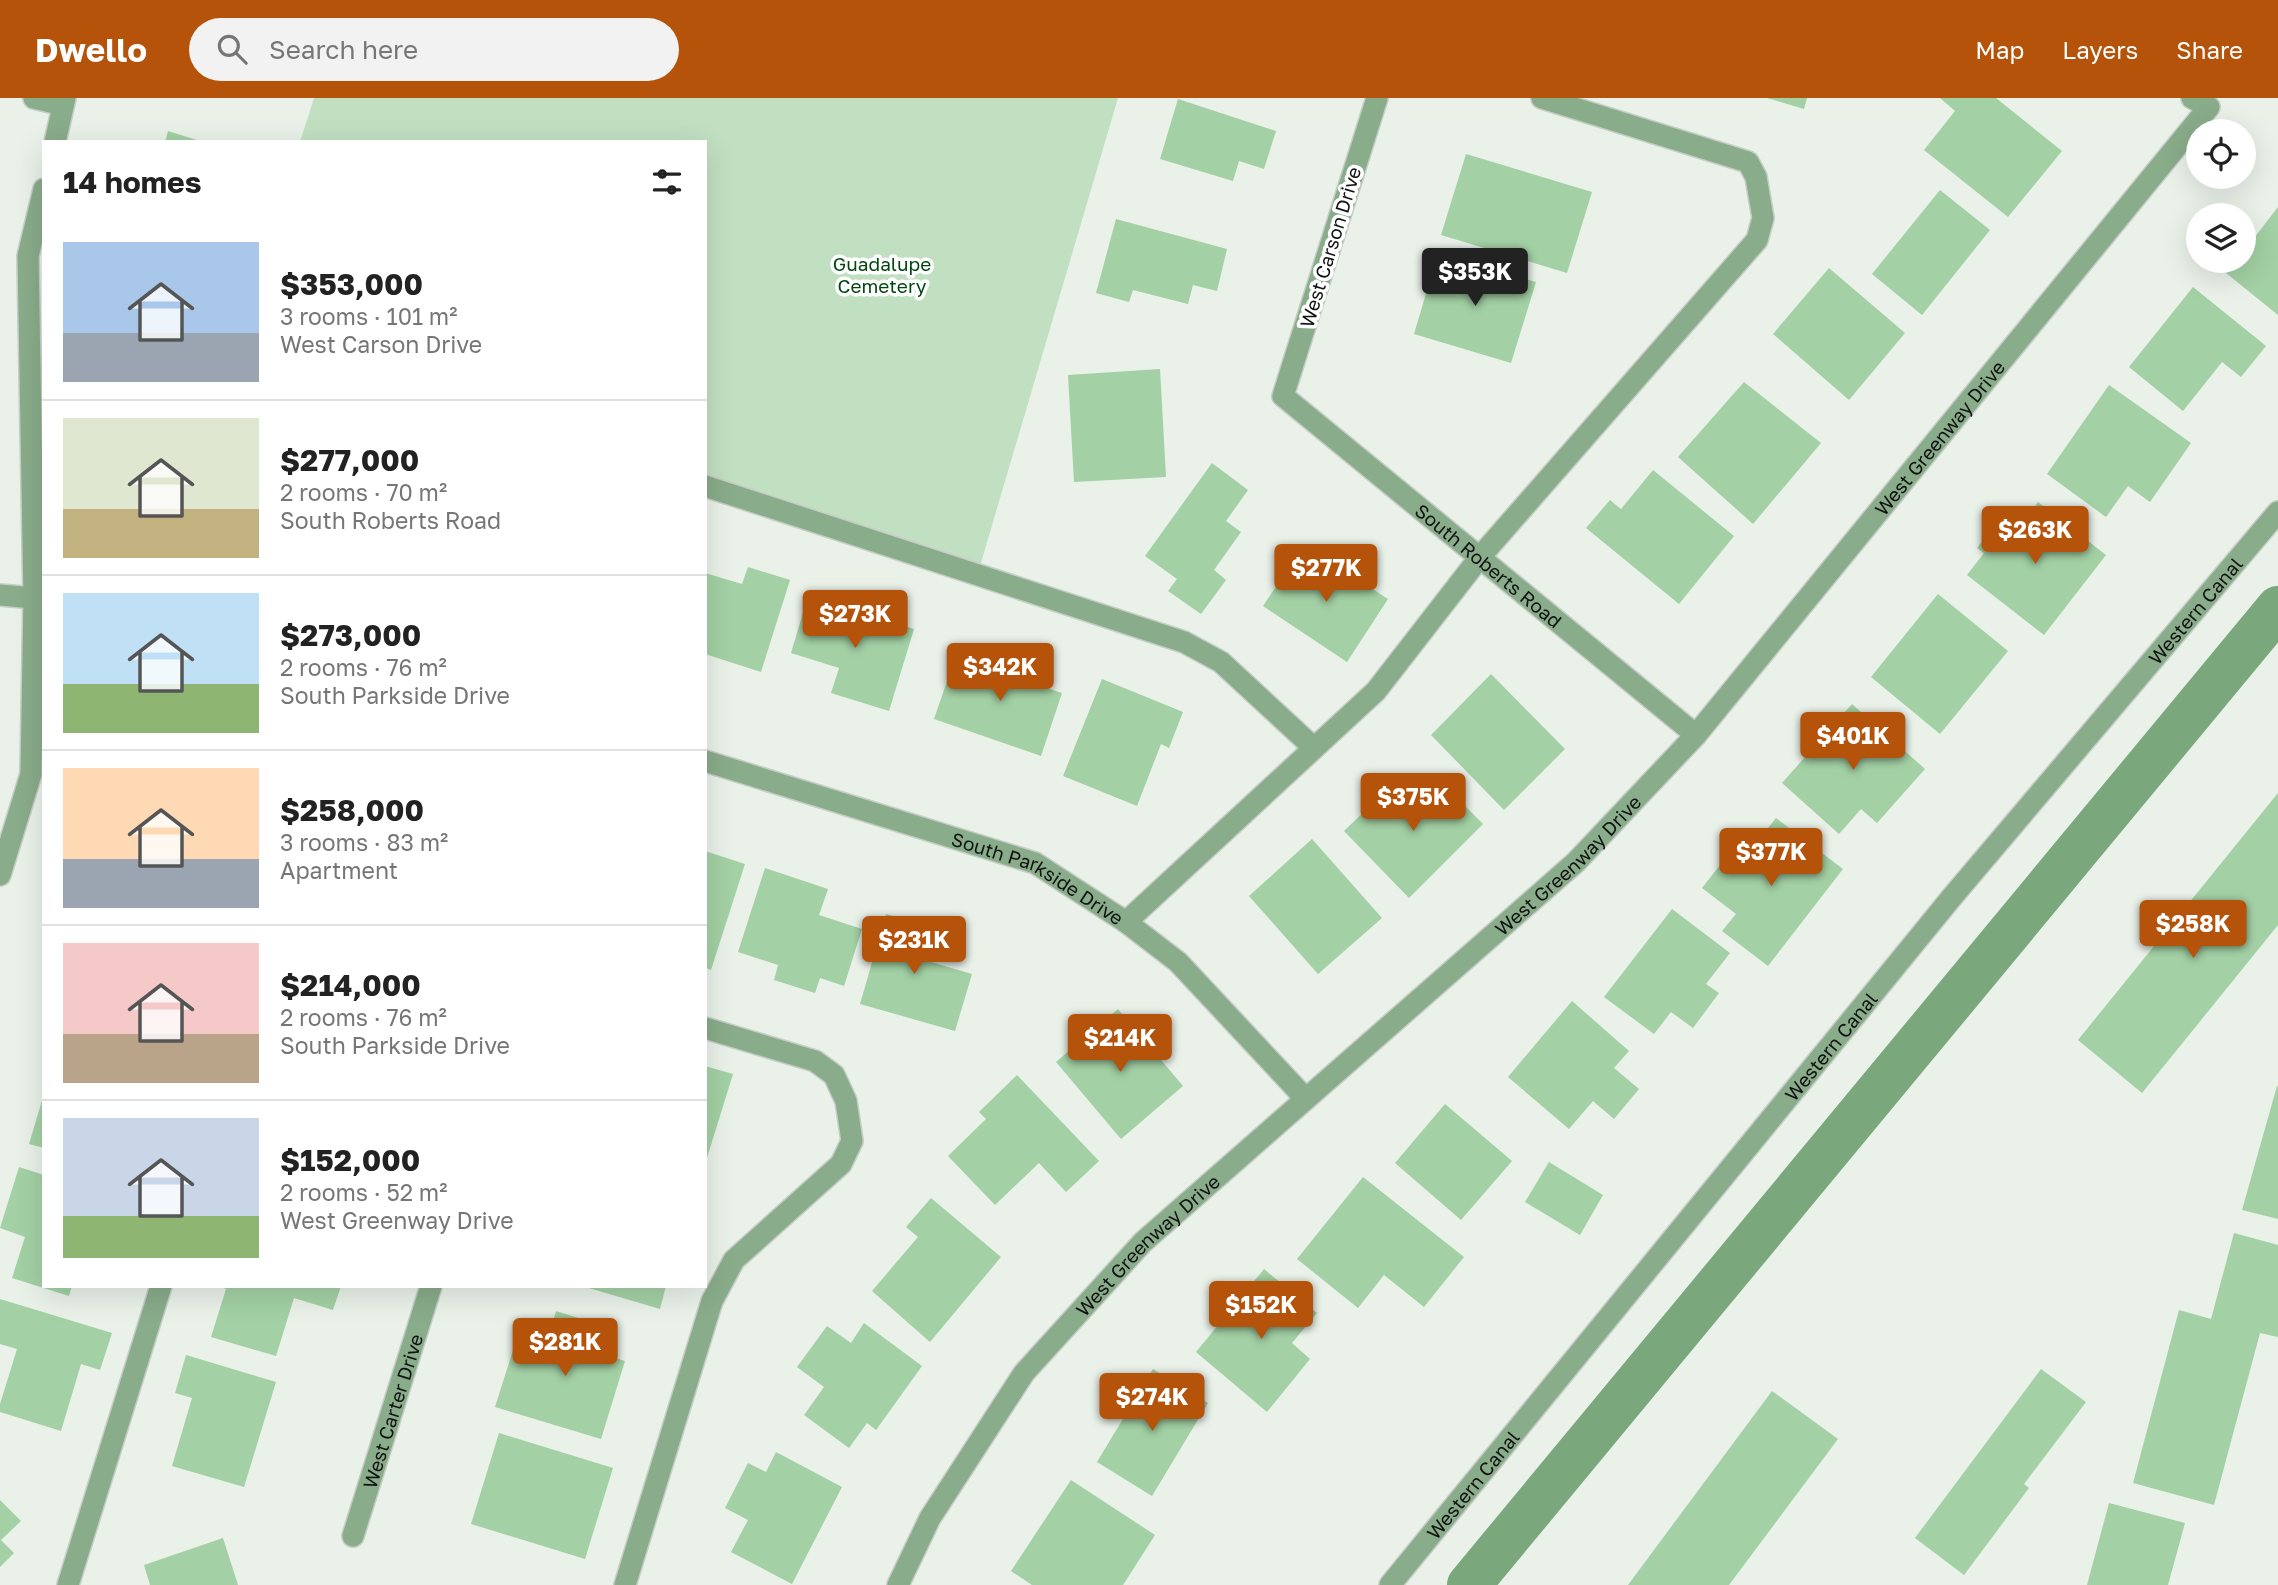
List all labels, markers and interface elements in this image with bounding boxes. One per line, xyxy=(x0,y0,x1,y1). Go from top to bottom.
search box xyxy=(189,18,679,81)
text: Dwello xyxy=(35,30,147,69)
icon: search xyxy=(213,30,251,68)
text: Search here xyxy=(269,34,418,65)
text: Map xyxy=(1975,35,2024,64)
text: Layers xyxy=(2062,35,2138,64)
text: Share xyxy=(2176,35,2243,64)
map controls xyxy=(2186,119,2256,273)
button: locate xyxy=(2186,119,2256,189)
icon: filters xyxy=(648,163,686,201)
text: 14 homes xyxy=(63,164,202,200)
street label: West Carson Drive xyxy=(1295,164,1365,330)
button: layers xyxy=(2186,203,2256,273)
pin: $353K xyxy=(1426,248,1524,308)
park label: Guadalupe Cemetery xyxy=(833,252,931,297)
text: $353K xyxy=(1438,257,1512,285)
text: $353,000 xyxy=(280,266,423,302)
icon: home xyxy=(119,270,203,354)
text: 3 rooms · 101 m² xyxy=(280,302,457,330)
text: West Carson Drive xyxy=(280,330,482,358)
street label: West Greenway Drive xyxy=(1869,355,2009,520)
text: $277,000 xyxy=(280,442,419,478)
icon: home xyxy=(119,446,203,530)
text: 2 rooms · 70 m² xyxy=(280,478,447,506)
street label: South Roberts Road xyxy=(1411,498,1567,632)
text: South Roberts Road xyxy=(280,506,501,534)
pin: $263K xyxy=(1986,506,2084,566)
text: $263K xyxy=(1998,515,2072,543)
pin: $277K xyxy=(1277,545,1375,604)
street label: Western Canal xyxy=(2143,552,2247,669)
text: $277K xyxy=(1290,553,1362,581)
pin: $273K xyxy=(806,590,904,650)
text: $273K xyxy=(819,599,891,627)
text: $273,000 xyxy=(280,617,421,653)
icon: home xyxy=(119,621,203,705)
pin: $342K xyxy=(951,644,1049,703)
text: $342K xyxy=(963,652,1037,680)
text: 2 rooms · 76 m² xyxy=(280,653,447,681)
text: South Parkside Drive xyxy=(280,681,510,709)
pin: $401K xyxy=(1804,712,1902,772)
text: $401K xyxy=(1816,721,1890,749)
pin: $375K xyxy=(1364,774,1462,833)
text: $375K xyxy=(1377,782,1449,810)
street label: West Greenway Drive xyxy=(1490,790,1645,940)
text: $258,000 xyxy=(280,792,424,828)
icon: home xyxy=(119,796,203,880)
street label: South Parkside Drive xyxy=(949,826,1128,929)
text: 3 rooms · 83 m² xyxy=(280,828,448,856)
pin: $377K xyxy=(1722,828,1820,888)
text: $377K xyxy=(1735,837,1807,865)
text: Apartment xyxy=(280,856,398,884)
pin: $258K xyxy=(2144,900,2242,960)
text: $258K xyxy=(2156,909,2230,937)
pin: $231K xyxy=(865,916,963,976)
text: $231K xyxy=(878,925,950,953)
text: $214,000 xyxy=(280,967,421,1003)
icon: home xyxy=(119,971,203,1055)
street label: Western Canal xyxy=(1779,987,1881,1105)
text: 2 rooms · 76 m² xyxy=(280,1003,447,1031)
pin: $214K xyxy=(1071,1014,1169,1074)
text: $214K xyxy=(1084,1023,1156,1051)
text: South Parkside Drive xyxy=(280,1031,510,1059)
text: $152,000 xyxy=(280,1142,420,1178)
icon: home xyxy=(119,1146,203,1230)
street label: West Greenway Drive xyxy=(1070,1169,1224,1320)
text: 2 rooms · 52 m² xyxy=(280,1178,447,1206)
text: West Greenway Drive xyxy=(280,1206,514,1234)
pin: $152K xyxy=(1212,1282,1310,1341)
text: $152K xyxy=(1225,1290,1297,1318)
pin: $281K xyxy=(516,1318,614,1378)
text: $281K xyxy=(529,1327,601,1355)
street label: West Carter Drive xyxy=(357,1331,427,1491)
pin: $274K xyxy=(1103,1374,1201,1433)
text: $274K xyxy=(1115,1382,1189,1410)
street label: Western Canal xyxy=(1421,1425,1523,1543)

